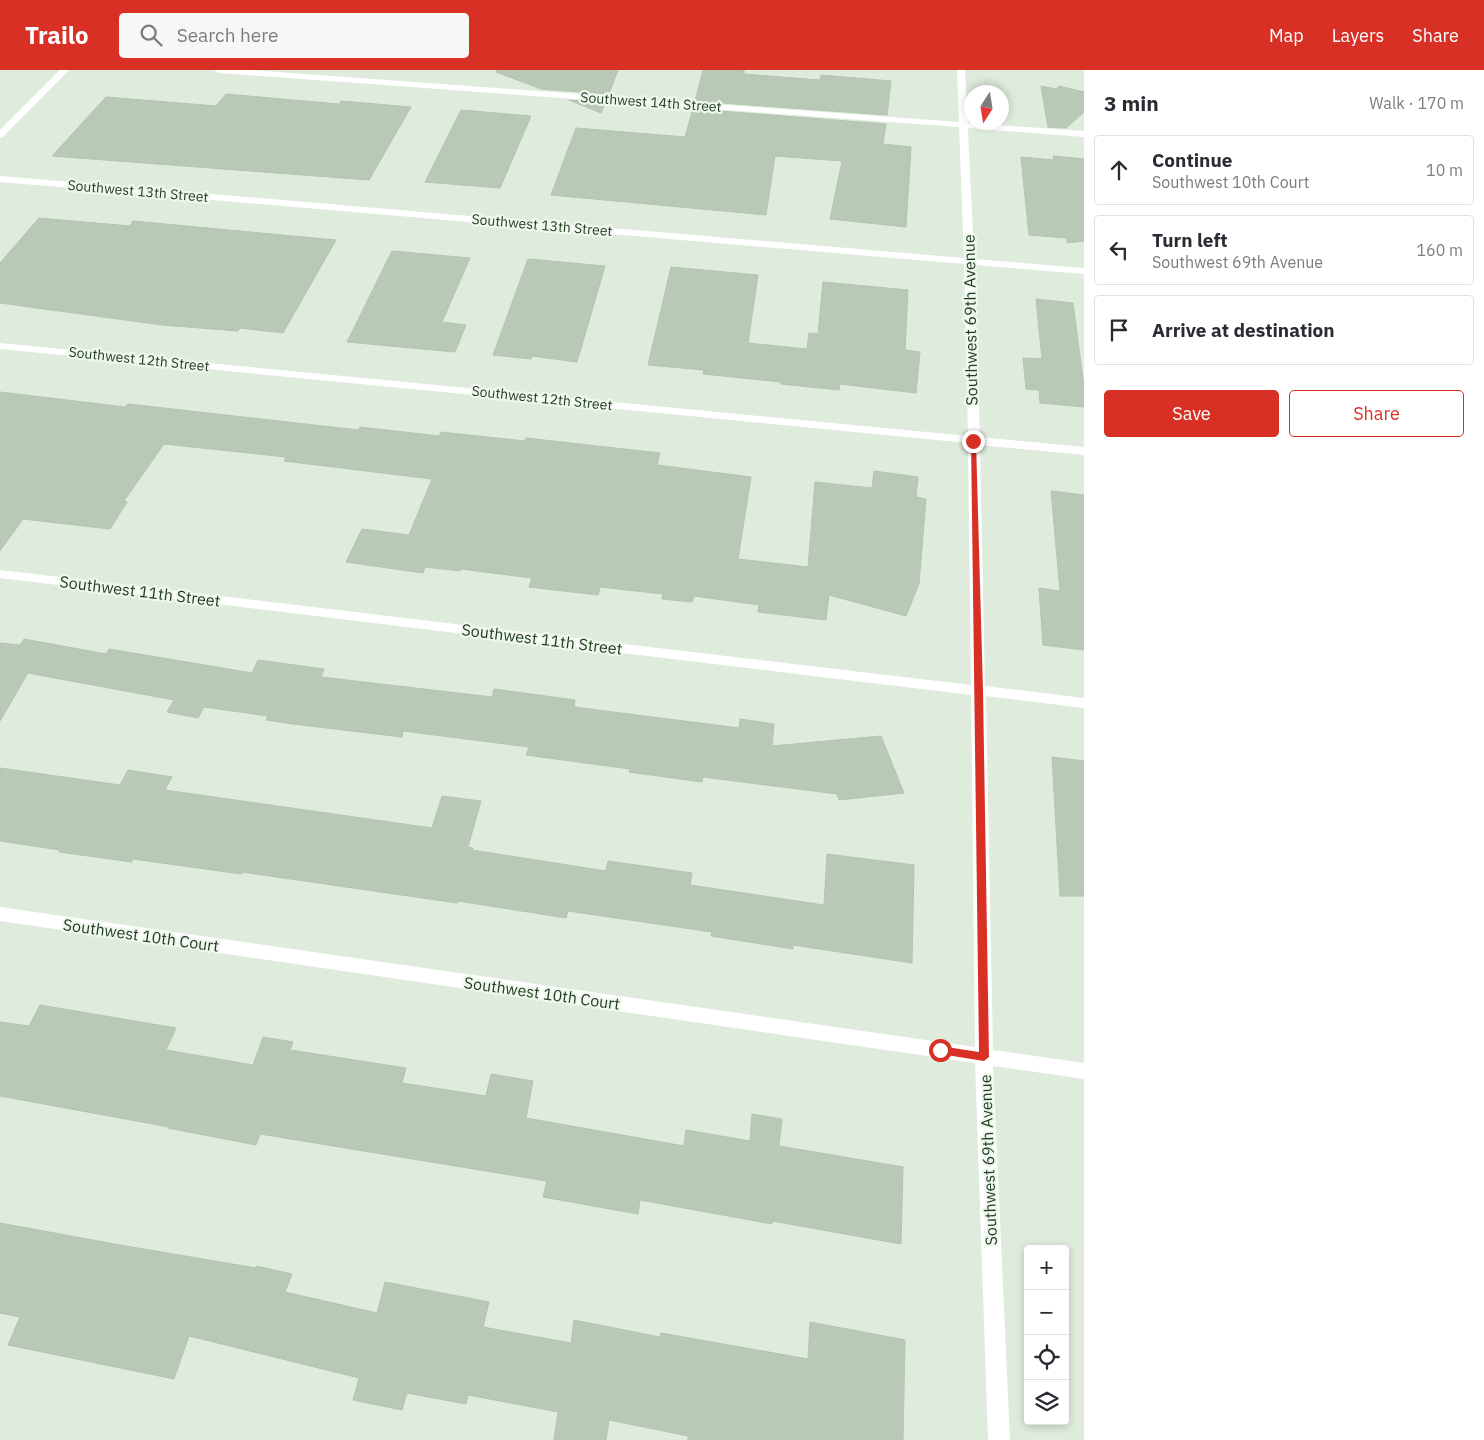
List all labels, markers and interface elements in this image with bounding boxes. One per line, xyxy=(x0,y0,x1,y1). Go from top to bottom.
search box xyxy=(119,13,469,58)
text: Trailo xyxy=(25,19,89,51)
icon: search xyxy=(137,21,165,49)
text: Search here xyxy=(177,23,278,47)
text: Map xyxy=(1269,24,1304,47)
text: Layers xyxy=(1332,24,1384,47)
text: Share xyxy=(1412,24,1459,47)
north arrow xyxy=(964,85,1009,130)
street label: Southwest 14th Street xyxy=(580,88,722,116)
text: 3 min xyxy=(1104,89,1159,117)
text: Walk · 170 m xyxy=(1369,93,1464,113)
text: Continue xyxy=(1152,148,1232,172)
icon: ahead xyxy=(1105,156,1133,184)
text: 10 m xyxy=(1426,160,1463,180)
text: Southwest 10th Court xyxy=(1152,172,1309,192)
street label: Southwest 13th Street xyxy=(67,176,209,206)
street label: Southwest 13th Street xyxy=(471,210,613,240)
text: Turn left xyxy=(1152,228,1228,252)
street label: Southwest 69th Avenue xyxy=(959,234,981,406)
icon: left xyxy=(1105,236,1133,264)
text: 160 m xyxy=(1416,240,1463,260)
text: Southwest 69th Avenue xyxy=(1152,252,1323,272)
icon: arrive xyxy=(1105,316,1133,344)
text: Arrive at destination xyxy=(1152,318,1335,342)
street label: Southwest 12th Street xyxy=(68,343,210,375)
street label: Southwest 12th Street xyxy=(471,382,613,414)
button: Save xyxy=(1104,390,1279,437)
button: Share xyxy=(1289,390,1464,437)
route end xyxy=(962,430,985,453)
street label: Southwest 11th Street xyxy=(59,571,221,611)
street label: Southwest 11th Street xyxy=(461,619,623,659)
street label: Southwest 10th Court xyxy=(62,914,220,956)
street label: Southwest 10th Court xyxy=(463,972,621,1014)
route start xyxy=(929,1039,952,1062)
street label: Southwest 69th Avenue xyxy=(975,1074,1001,1246)
map controls xyxy=(1024,1245,1069,1425)
button: + xyxy=(1024,1245,1069,1290)
button: − xyxy=(1024,1290,1069,1335)
button: locate xyxy=(1024,1335,1069,1380)
button: layers xyxy=(1024,1380,1069,1425)

